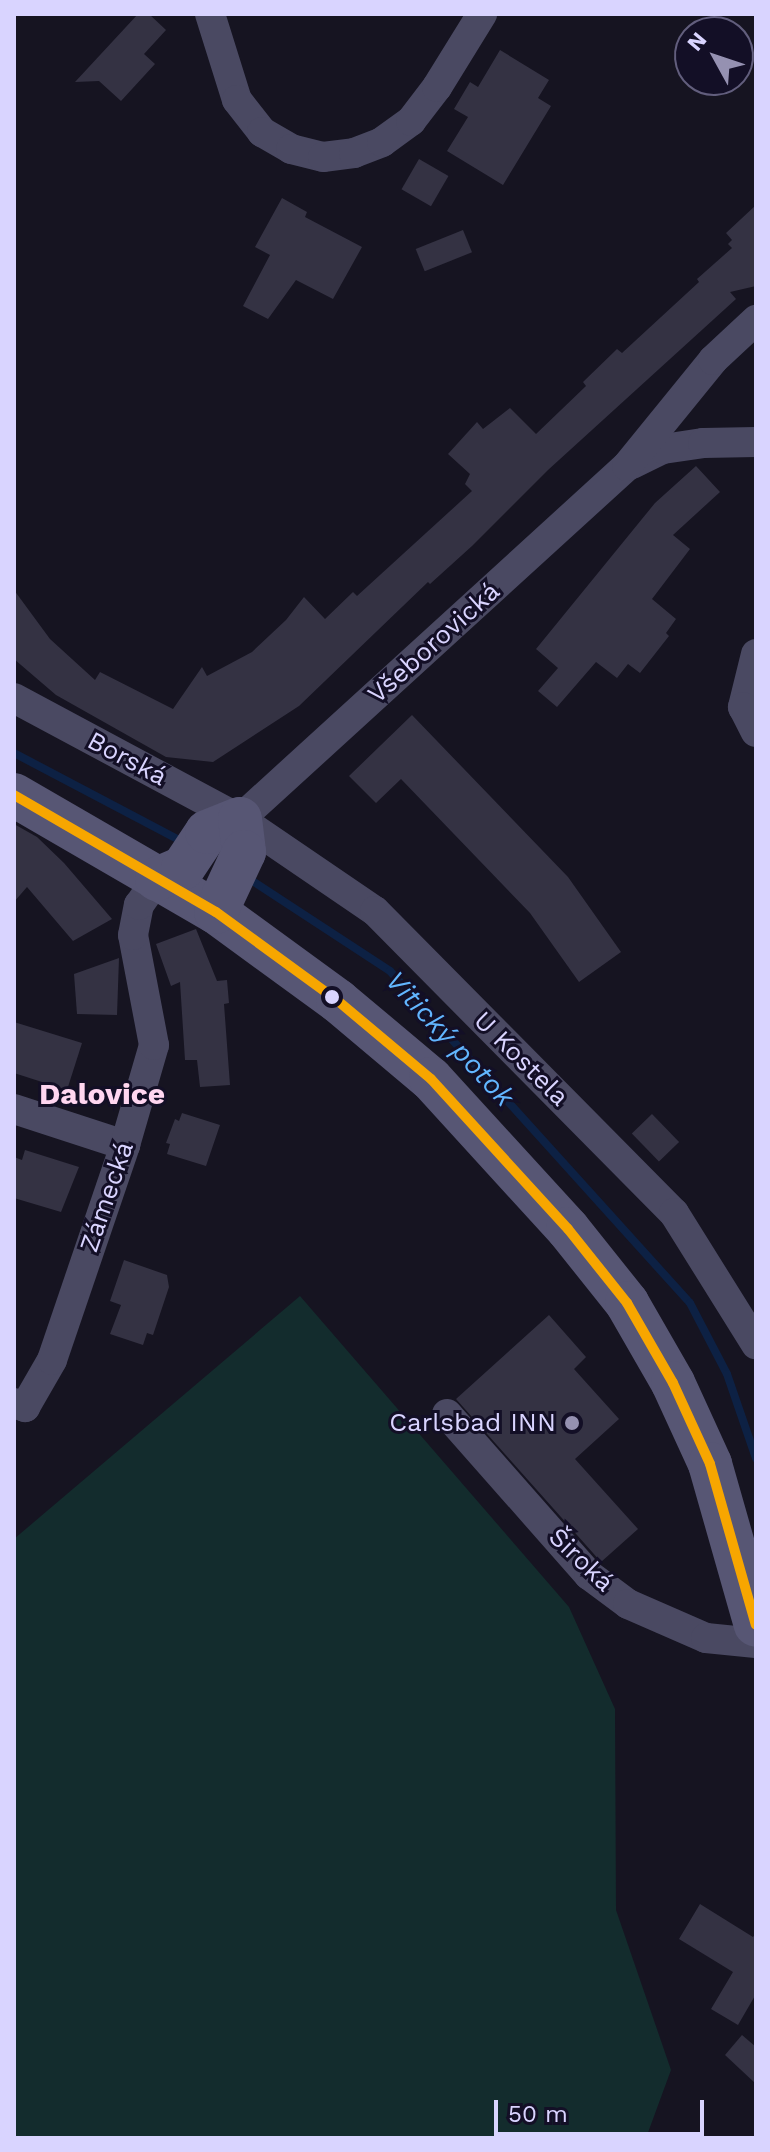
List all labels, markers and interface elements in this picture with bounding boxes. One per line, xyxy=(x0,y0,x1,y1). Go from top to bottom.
north arrow xyxy=(674,16,754,96)
text: N xyxy=(682,27,712,56)
street label: Všeborovická xyxy=(362,576,506,710)
street label: Borská xyxy=(82,725,172,793)
water label: Vitický potok xyxy=(378,964,522,1114)
unlabelled marker xyxy=(324,989,340,1005)
street label: U Kostela xyxy=(467,1005,575,1113)
district label: Dalovice xyxy=(39,1076,165,1112)
street label: Zámecká xyxy=(74,1138,140,1256)
place label: Carlsbad INN xyxy=(389,1407,556,1439)
marker: Carlsbad INN xyxy=(563,1414,581,1432)
street label: Široká xyxy=(542,1522,620,1598)
scale bar xyxy=(498,2084,708,2134)
text: 50 m xyxy=(508,2100,568,2128)

